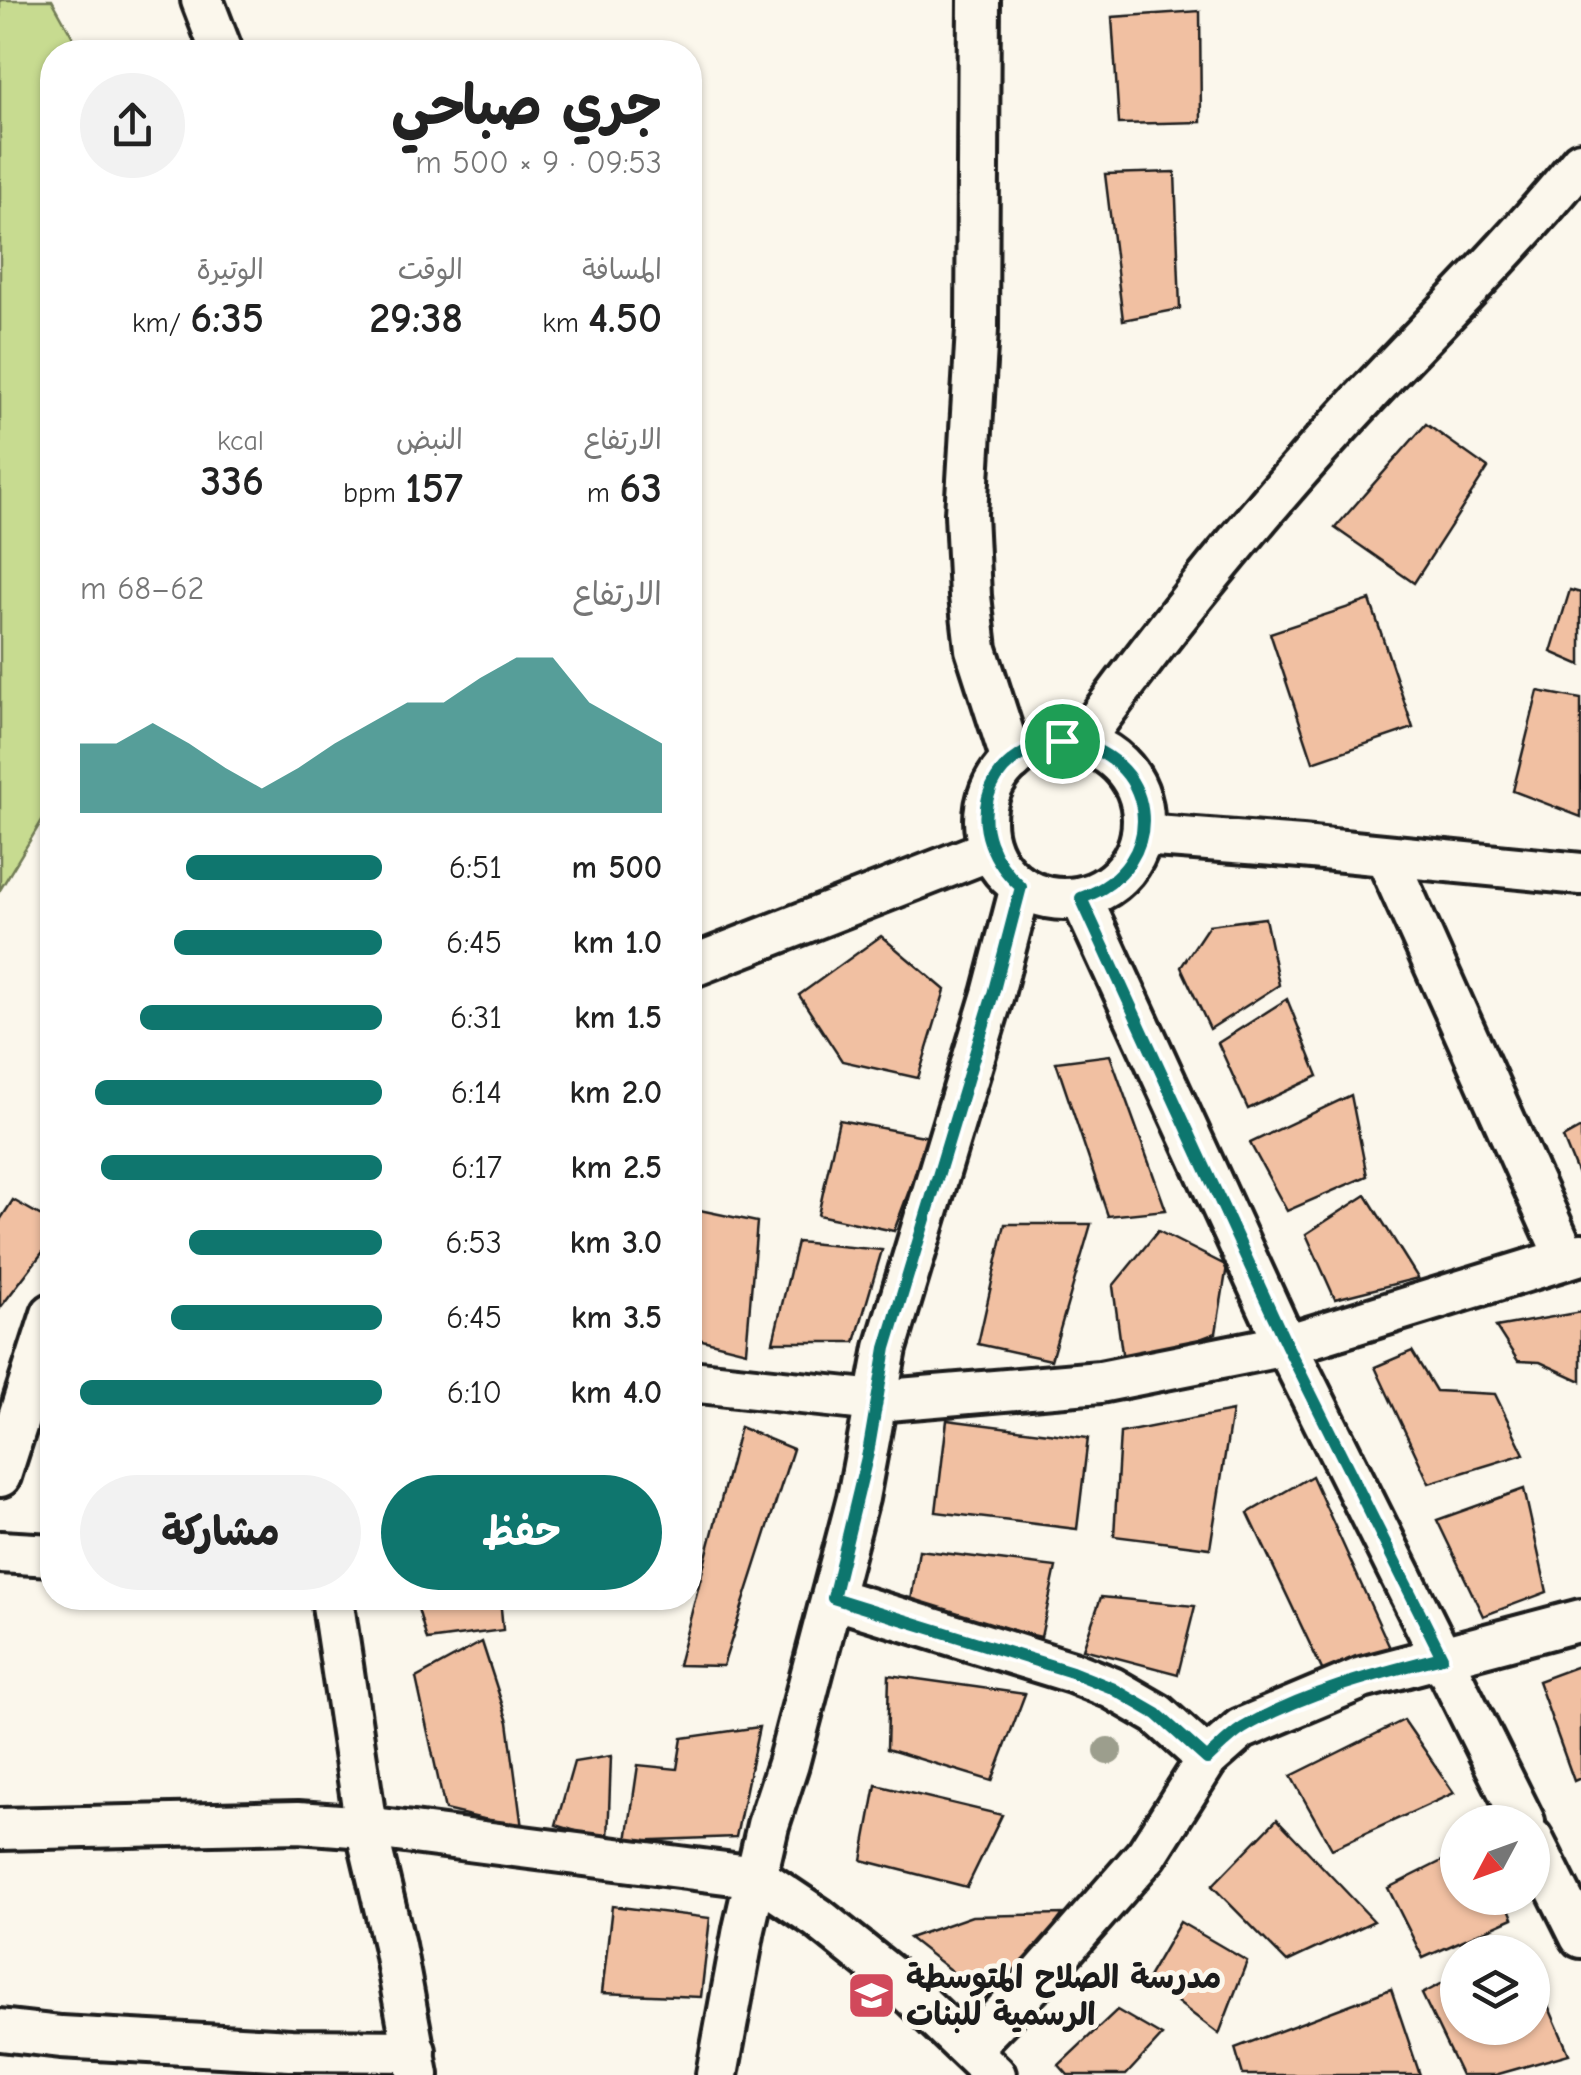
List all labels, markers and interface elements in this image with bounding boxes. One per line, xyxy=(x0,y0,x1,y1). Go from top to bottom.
button: share xyxy=(80,73,185,178)
text: جري صباحي xyxy=(391,74,662,138)
text: 09:53 · 9 × 500 m xyxy=(415,144,662,181)
text: الوتيرة xyxy=(196,254,264,286)
text: الوقت xyxy=(398,254,463,286)
text: المسافة xyxy=(582,254,662,286)
text: 6:35 xyxy=(190,294,264,343)
text: 29:38 xyxy=(369,294,463,343)
text: 4.50 xyxy=(588,294,662,343)
text: /km xyxy=(132,307,190,339)
text: km xyxy=(542,307,588,339)
text: النبض xyxy=(396,424,463,456)
text: الارتفاع xyxy=(583,424,662,456)
text: kcal xyxy=(217,425,264,457)
text: 336 xyxy=(201,457,264,506)
text: 157 xyxy=(405,464,463,513)
text: 63 xyxy=(619,464,662,513)
text: bpm xyxy=(343,477,405,509)
text: m xyxy=(587,477,619,509)
text: 62–68 m xyxy=(80,570,204,607)
text: الارتفاع xyxy=(572,576,662,613)
pin xyxy=(1020,699,1105,784)
icon: arrive xyxy=(1035,714,1090,769)
text: 6:51 xyxy=(449,849,502,886)
text: 500 m xyxy=(572,849,662,886)
text: 6:45 xyxy=(446,924,502,961)
text: 1.0 km xyxy=(573,924,662,961)
text: 6:31 xyxy=(450,999,502,1036)
text: 1.5 km xyxy=(574,999,662,1036)
text: 6:14 xyxy=(451,1074,502,1111)
text: 2.0 km xyxy=(569,1074,662,1111)
text: 6:17 xyxy=(451,1149,502,1186)
text: 2.5 km xyxy=(571,1149,662,1186)
text: 6:53 xyxy=(445,1224,502,1261)
text: 3.0 km xyxy=(570,1224,662,1261)
text: 6:45 xyxy=(446,1299,502,1336)
text: 3.5 km xyxy=(571,1299,662,1336)
text: 6:10 xyxy=(447,1374,502,1411)
text: 4.0 km xyxy=(570,1374,662,1411)
button: مشاركة xyxy=(80,1475,361,1590)
button: حفظ xyxy=(381,1475,662,1590)
north arrow xyxy=(1440,1805,1550,1915)
map controls xyxy=(1440,1805,1550,2045)
button: layers xyxy=(1440,1935,1550,2045)
place label: مدرسة الصلاح المتوسطة الرسمية للبنات xyxy=(906,1959,1222,2034)
school or university icon: مدرسة الصلاح المتوسطة الرسمية للبنات xyxy=(845,1969,897,2021)

